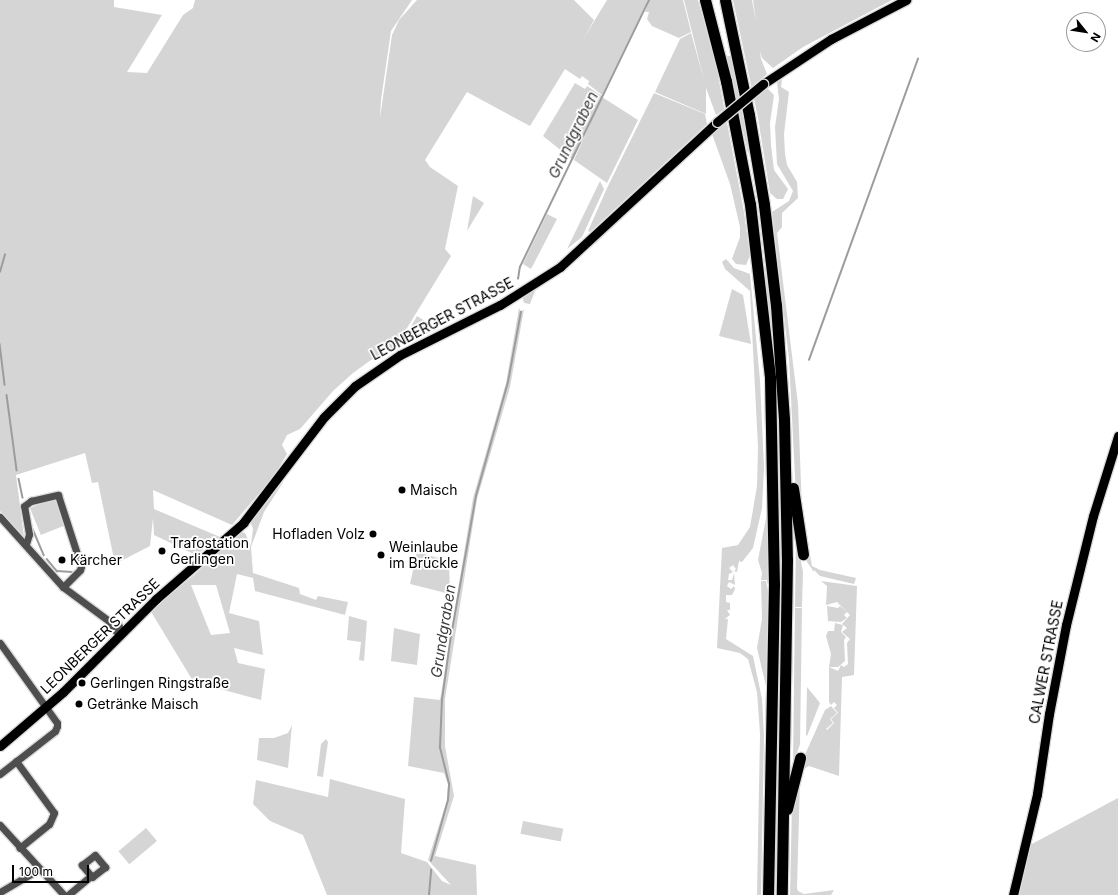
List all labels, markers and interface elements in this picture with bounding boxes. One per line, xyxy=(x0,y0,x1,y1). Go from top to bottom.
north arrow xyxy=(1066,12,1106,52)
text: N xyxy=(1087,30,1104,45)
water label: Grundgraben xyxy=(544,89,602,181)
street label: LEONBERGER STRASSE xyxy=(368,274,516,364)
place label: Maisch xyxy=(410,482,458,498)
marker: Maisch xyxy=(397,485,407,495)
place label: Hofladen Volz xyxy=(272,526,365,542)
marker: Hofladen Volz xyxy=(368,529,378,539)
place label: Trafostation Gerlingen xyxy=(170,535,249,568)
place label: Weinlaube im Brückle xyxy=(389,539,459,572)
marker: Trafostation Gerlingen xyxy=(157,546,167,556)
marker: Weinlaube im Brückle xyxy=(376,550,386,560)
place label: Kärcher xyxy=(70,552,122,568)
marker: Kärcher xyxy=(57,555,67,565)
street label: LEONBERGER STRASSE xyxy=(37,575,163,697)
water label: Grundgraben xyxy=(427,583,459,679)
street label: CALWER STRASSE xyxy=(1026,599,1066,725)
place label: Gerlingen Ringstraße xyxy=(90,675,229,691)
marker: Gerlingen Ringstraße xyxy=(77,678,87,688)
place label: Getränke Maisch xyxy=(87,696,199,712)
marker: Getränke Maisch xyxy=(74,699,84,709)
scale bar xyxy=(14,857,91,883)
text: 100 m xyxy=(19,864,53,879)

